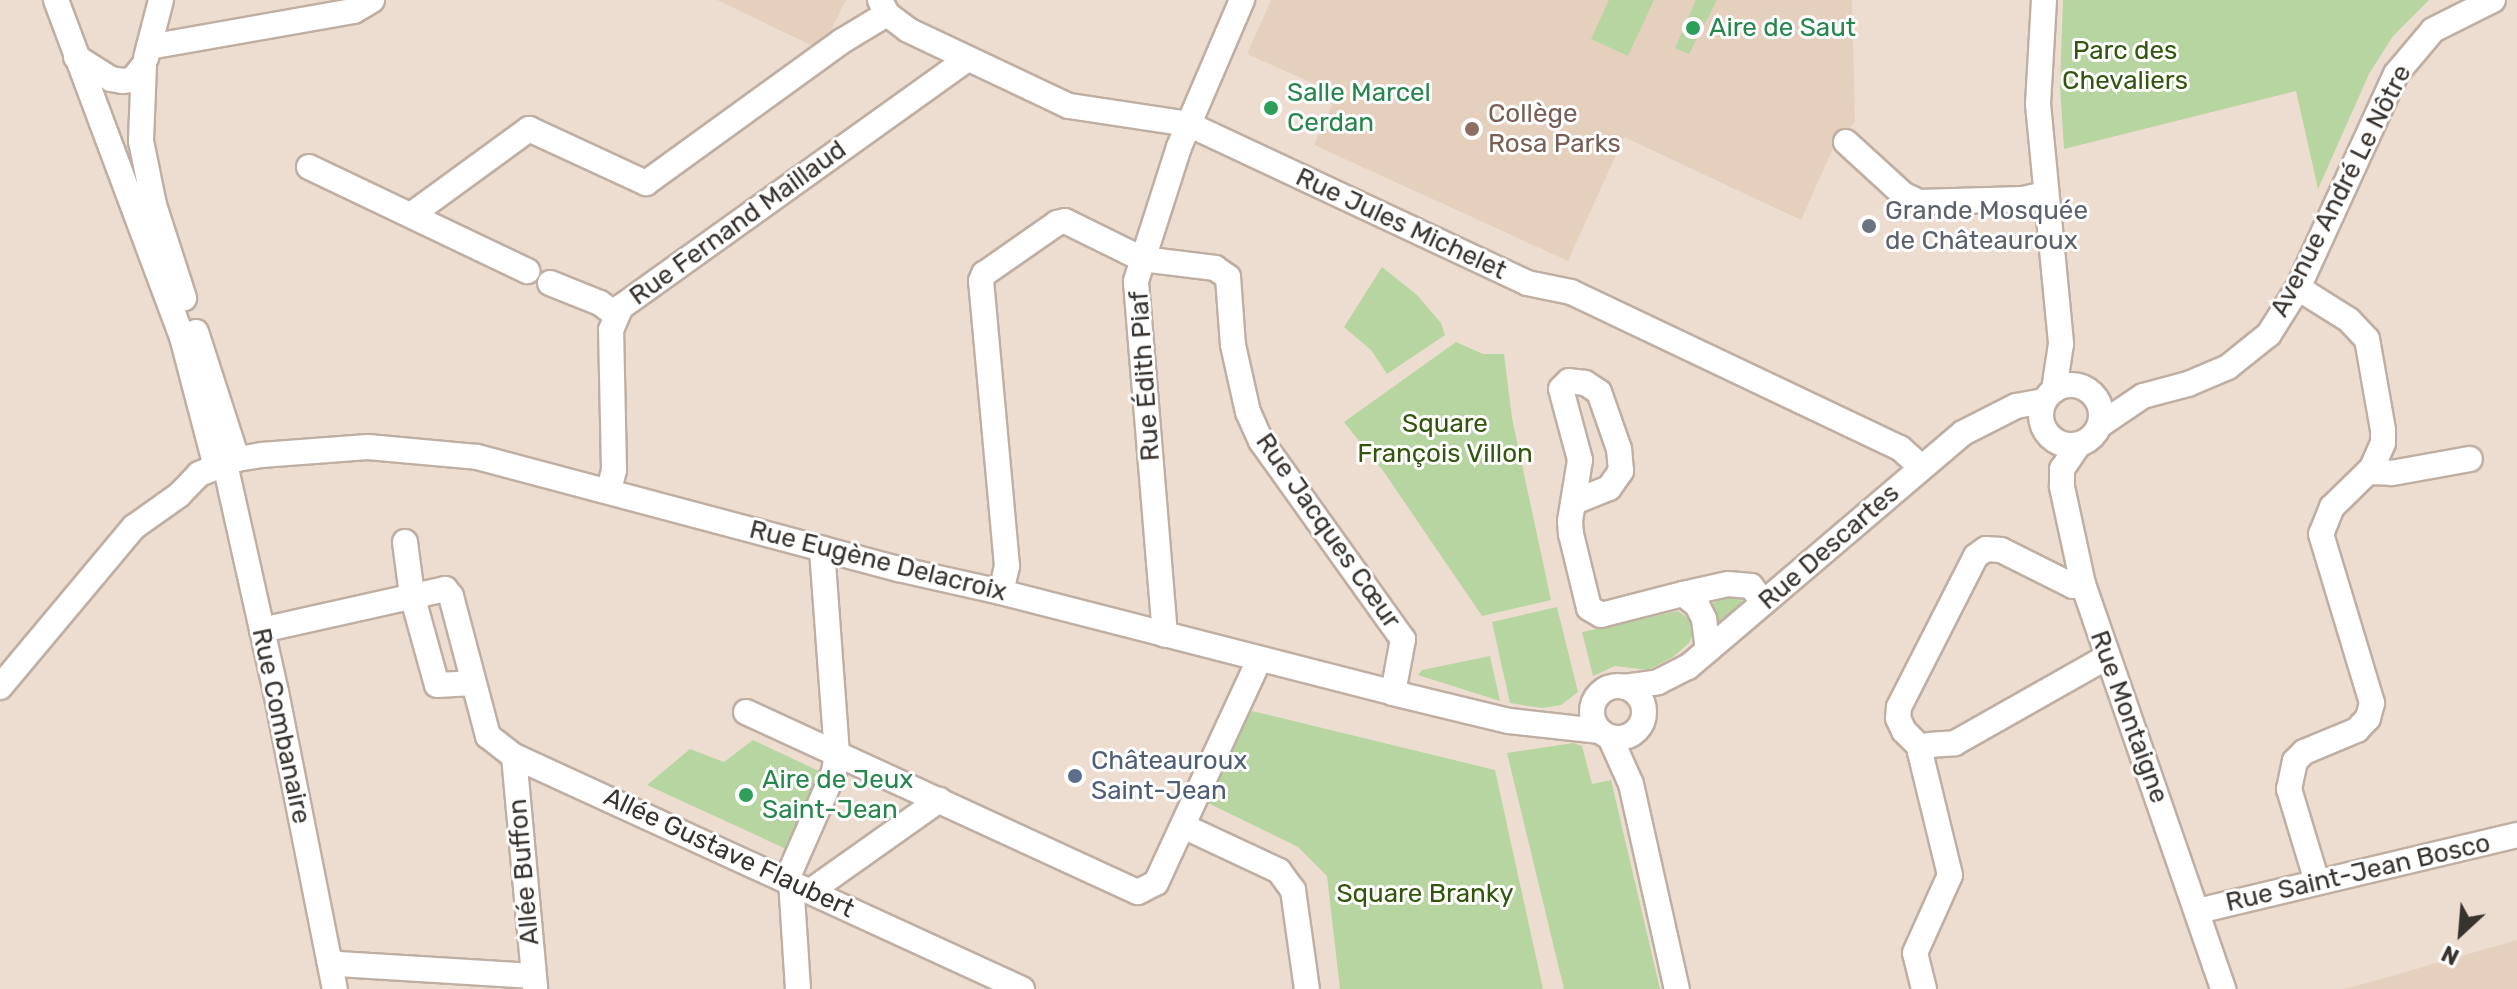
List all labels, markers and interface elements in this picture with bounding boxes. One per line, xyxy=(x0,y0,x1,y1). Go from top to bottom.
place label: Aire de Saut xyxy=(1709,12,1856,44)
marker: Aire de Saut xyxy=(1684,19,1702,37)
park label: Parc des Chevaliers xyxy=(2062,35,2188,96)
street label: Avenue André Le Nôtre xyxy=(2264,60,2418,322)
place label: Salle Marcel Cerdan xyxy=(1287,77,1431,138)
place label: Collège Rosa Parks xyxy=(1488,98,1621,160)
marker: Salle Marcel Cerdan xyxy=(1262,99,1280,117)
marker: Collège Rosa Parks xyxy=(1463,120,1481,138)
street label: Rue Fernand Maillaud xyxy=(624,134,852,312)
street label: Rue Jules Michelet xyxy=(1291,162,1511,286)
place label: Grande Mosquée de Châteauroux xyxy=(1885,195,2088,256)
marker: Grande Mosquée de Châteauroux xyxy=(1860,217,1878,235)
street label: Rue Édith Piaf xyxy=(1123,290,1167,462)
park label: Square François Villon xyxy=(1357,408,1533,470)
street label: Rue Jacques Cœur xyxy=(1249,427,1407,635)
street label: Rue Descartes xyxy=(1752,478,1906,616)
street label: Rue Eugène Delacroix xyxy=(746,514,1010,608)
street label: Rue Combanaire xyxy=(245,625,317,827)
street label: Rue Montaigne xyxy=(2083,626,2175,808)
place label: Châteauroux Saint-Jean xyxy=(1091,745,1247,806)
place label: Aire de Jeux Saint-Jean xyxy=(762,764,913,826)
marker: Châteauroux Saint-Jean xyxy=(1066,767,1084,785)
street label: Allée Gustave Flaubert xyxy=(599,781,859,925)
marker: Aire de Jeux Saint-Jean xyxy=(737,786,755,804)
street label: Allée Buffon xyxy=(502,797,546,947)
street label: Rue Saint-Jean Bosco xyxy=(2223,827,2493,919)
park label: Square Branky xyxy=(1336,878,1514,910)
north arrow xyxy=(2421,893,2501,973)
text: N xyxy=(2437,939,2463,971)

